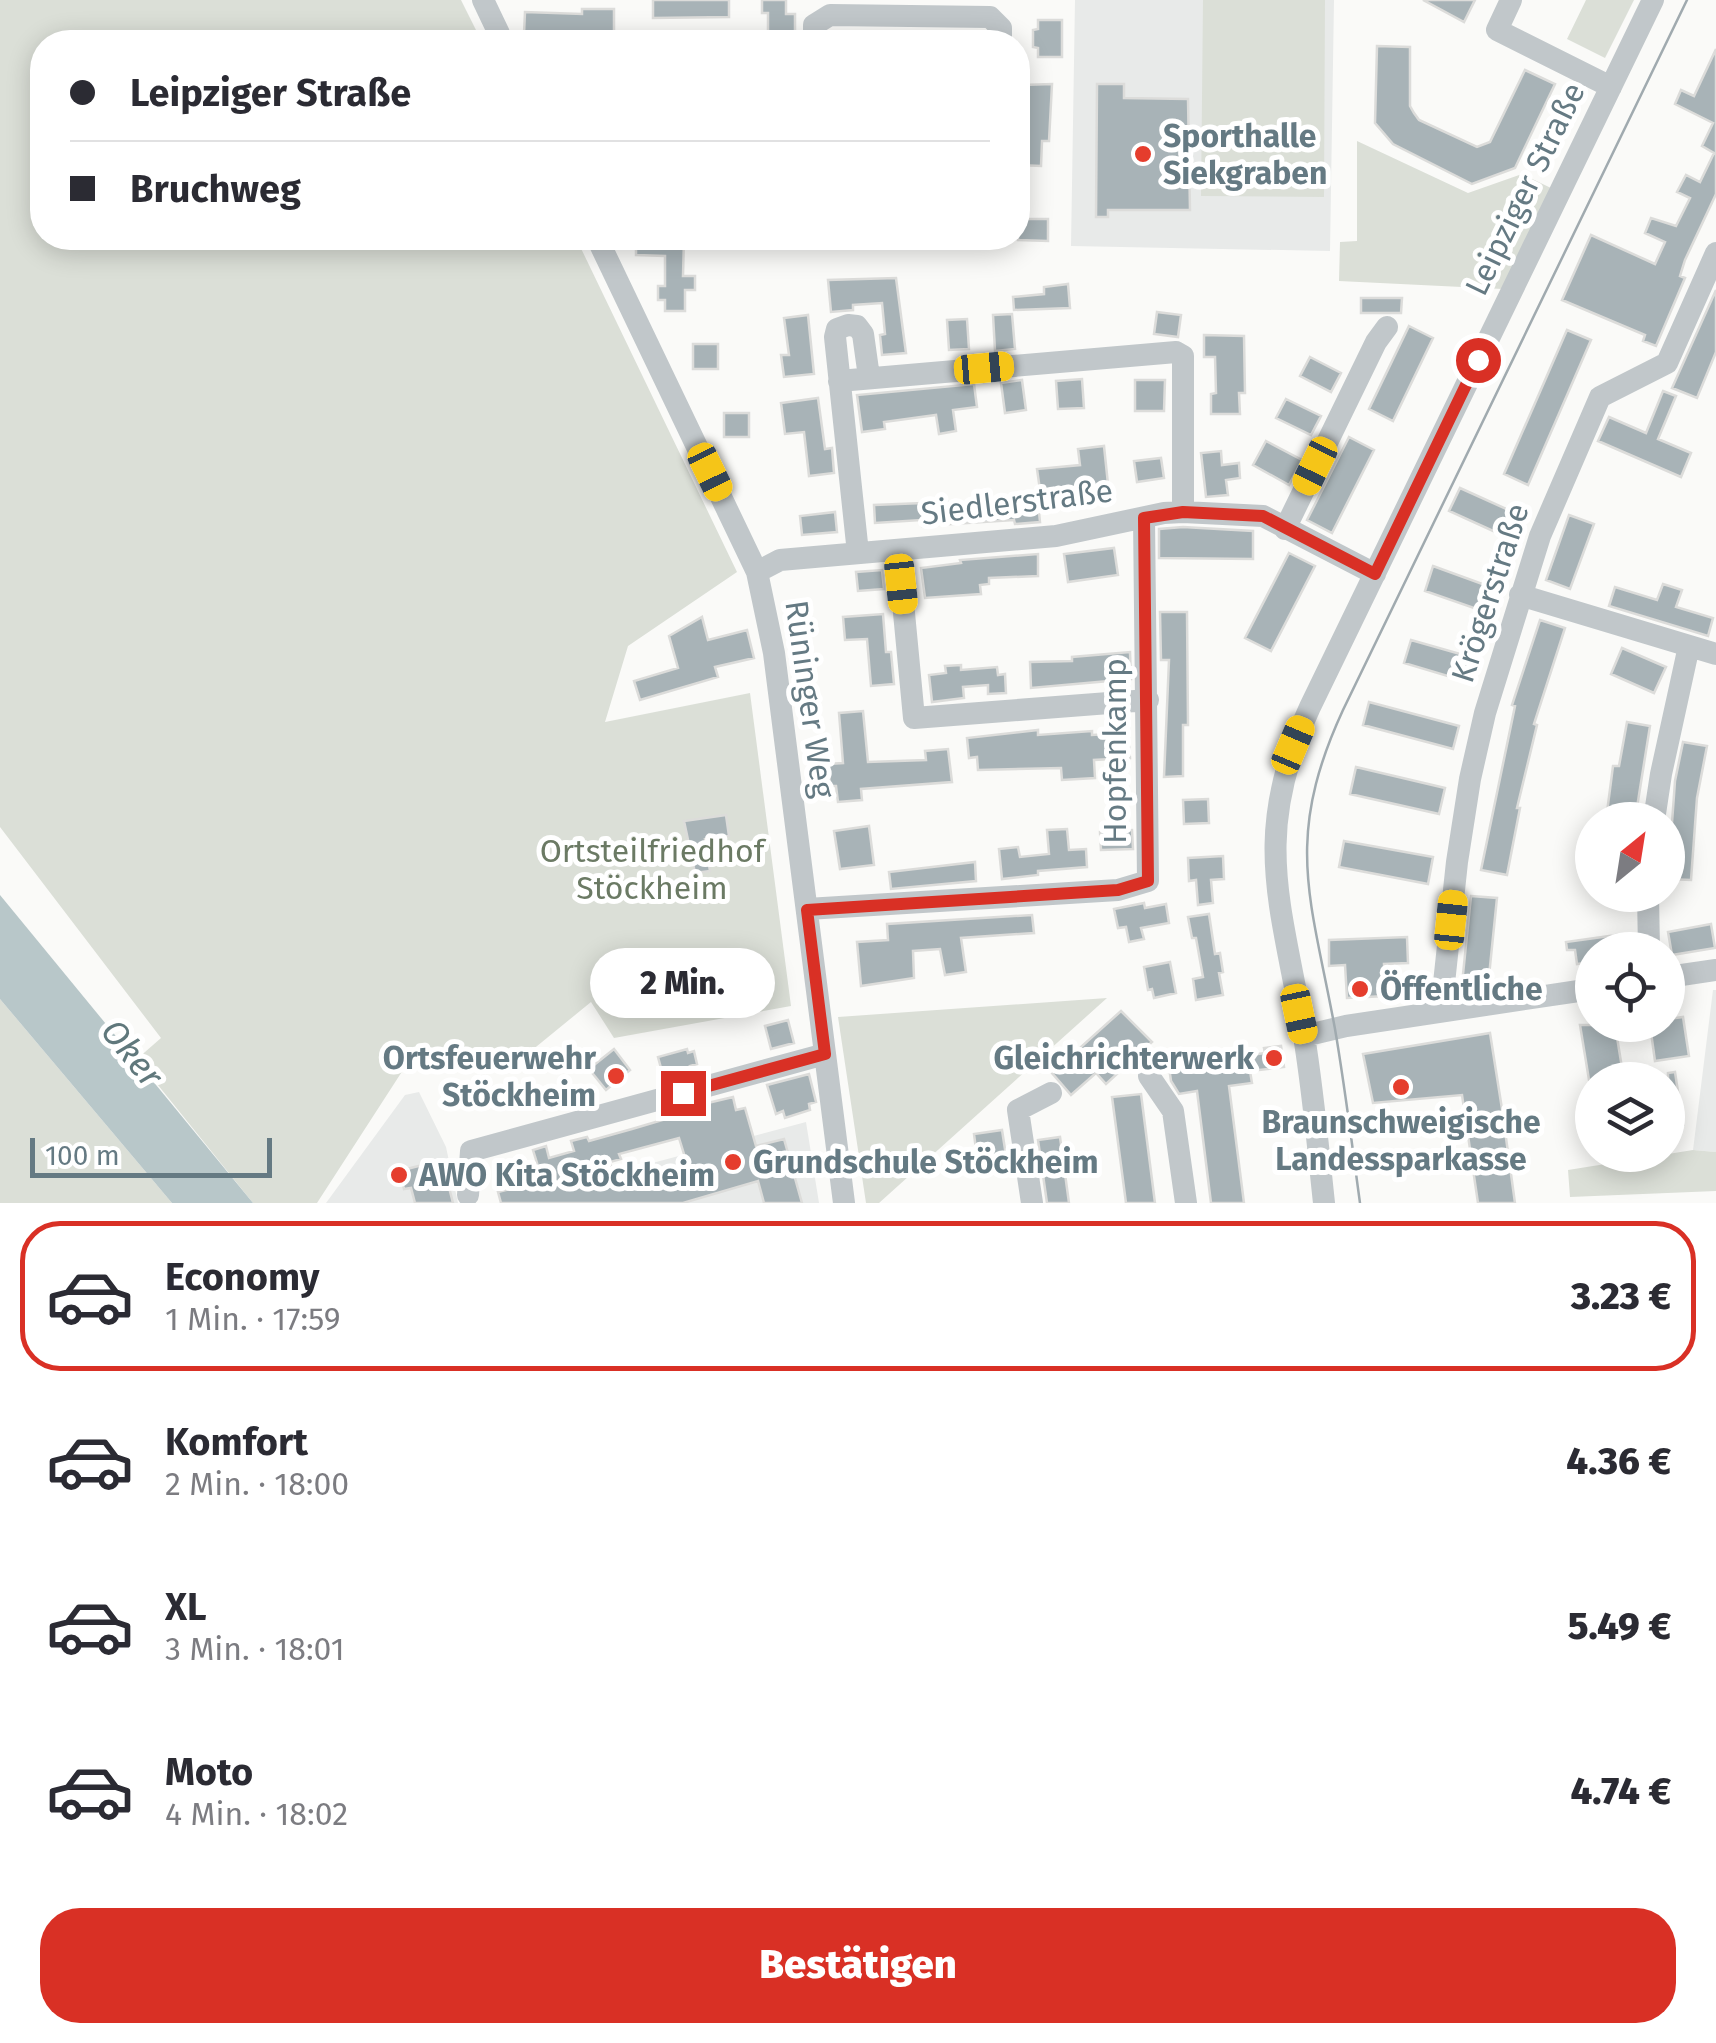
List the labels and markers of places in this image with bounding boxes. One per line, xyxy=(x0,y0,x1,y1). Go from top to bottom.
place label: Sporthalle Siekgraben xyxy=(1163,117,1327,192)
marker: Sporthalle Siekgraben xyxy=(1132,143,1154,165)
place label: Öffentliche xyxy=(1380,969,1543,1008)
marker: Öffentliche xyxy=(1349,978,1371,1000)
place label: Ortsfeuerwehr Stöckheim xyxy=(383,1039,596,1114)
place label: Gleichrichterwerk xyxy=(993,1039,1254,1077)
marker: Gleichrichterwerk xyxy=(1263,1047,1285,1069)
marker: Ortsfeuerwehr Stöckheim xyxy=(605,1065,627,1087)
marker: Braunschweigische Landessparkasse xyxy=(1390,1076,1412,1098)
place label: Braunschweigische Landessparkasse xyxy=(1261,1103,1541,1178)
place label: Grundschule Stöckheim xyxy=(753,1143,1099,1181)
marker: Grundschule Stöckheim xyxy=(722,1151,744,1173)
place label: AWO Kita Stöckheim xyxy=(418,1156,715,1194)
marker: AWO Kita Stöckheim xyxy=(388,1164,410,1186)

